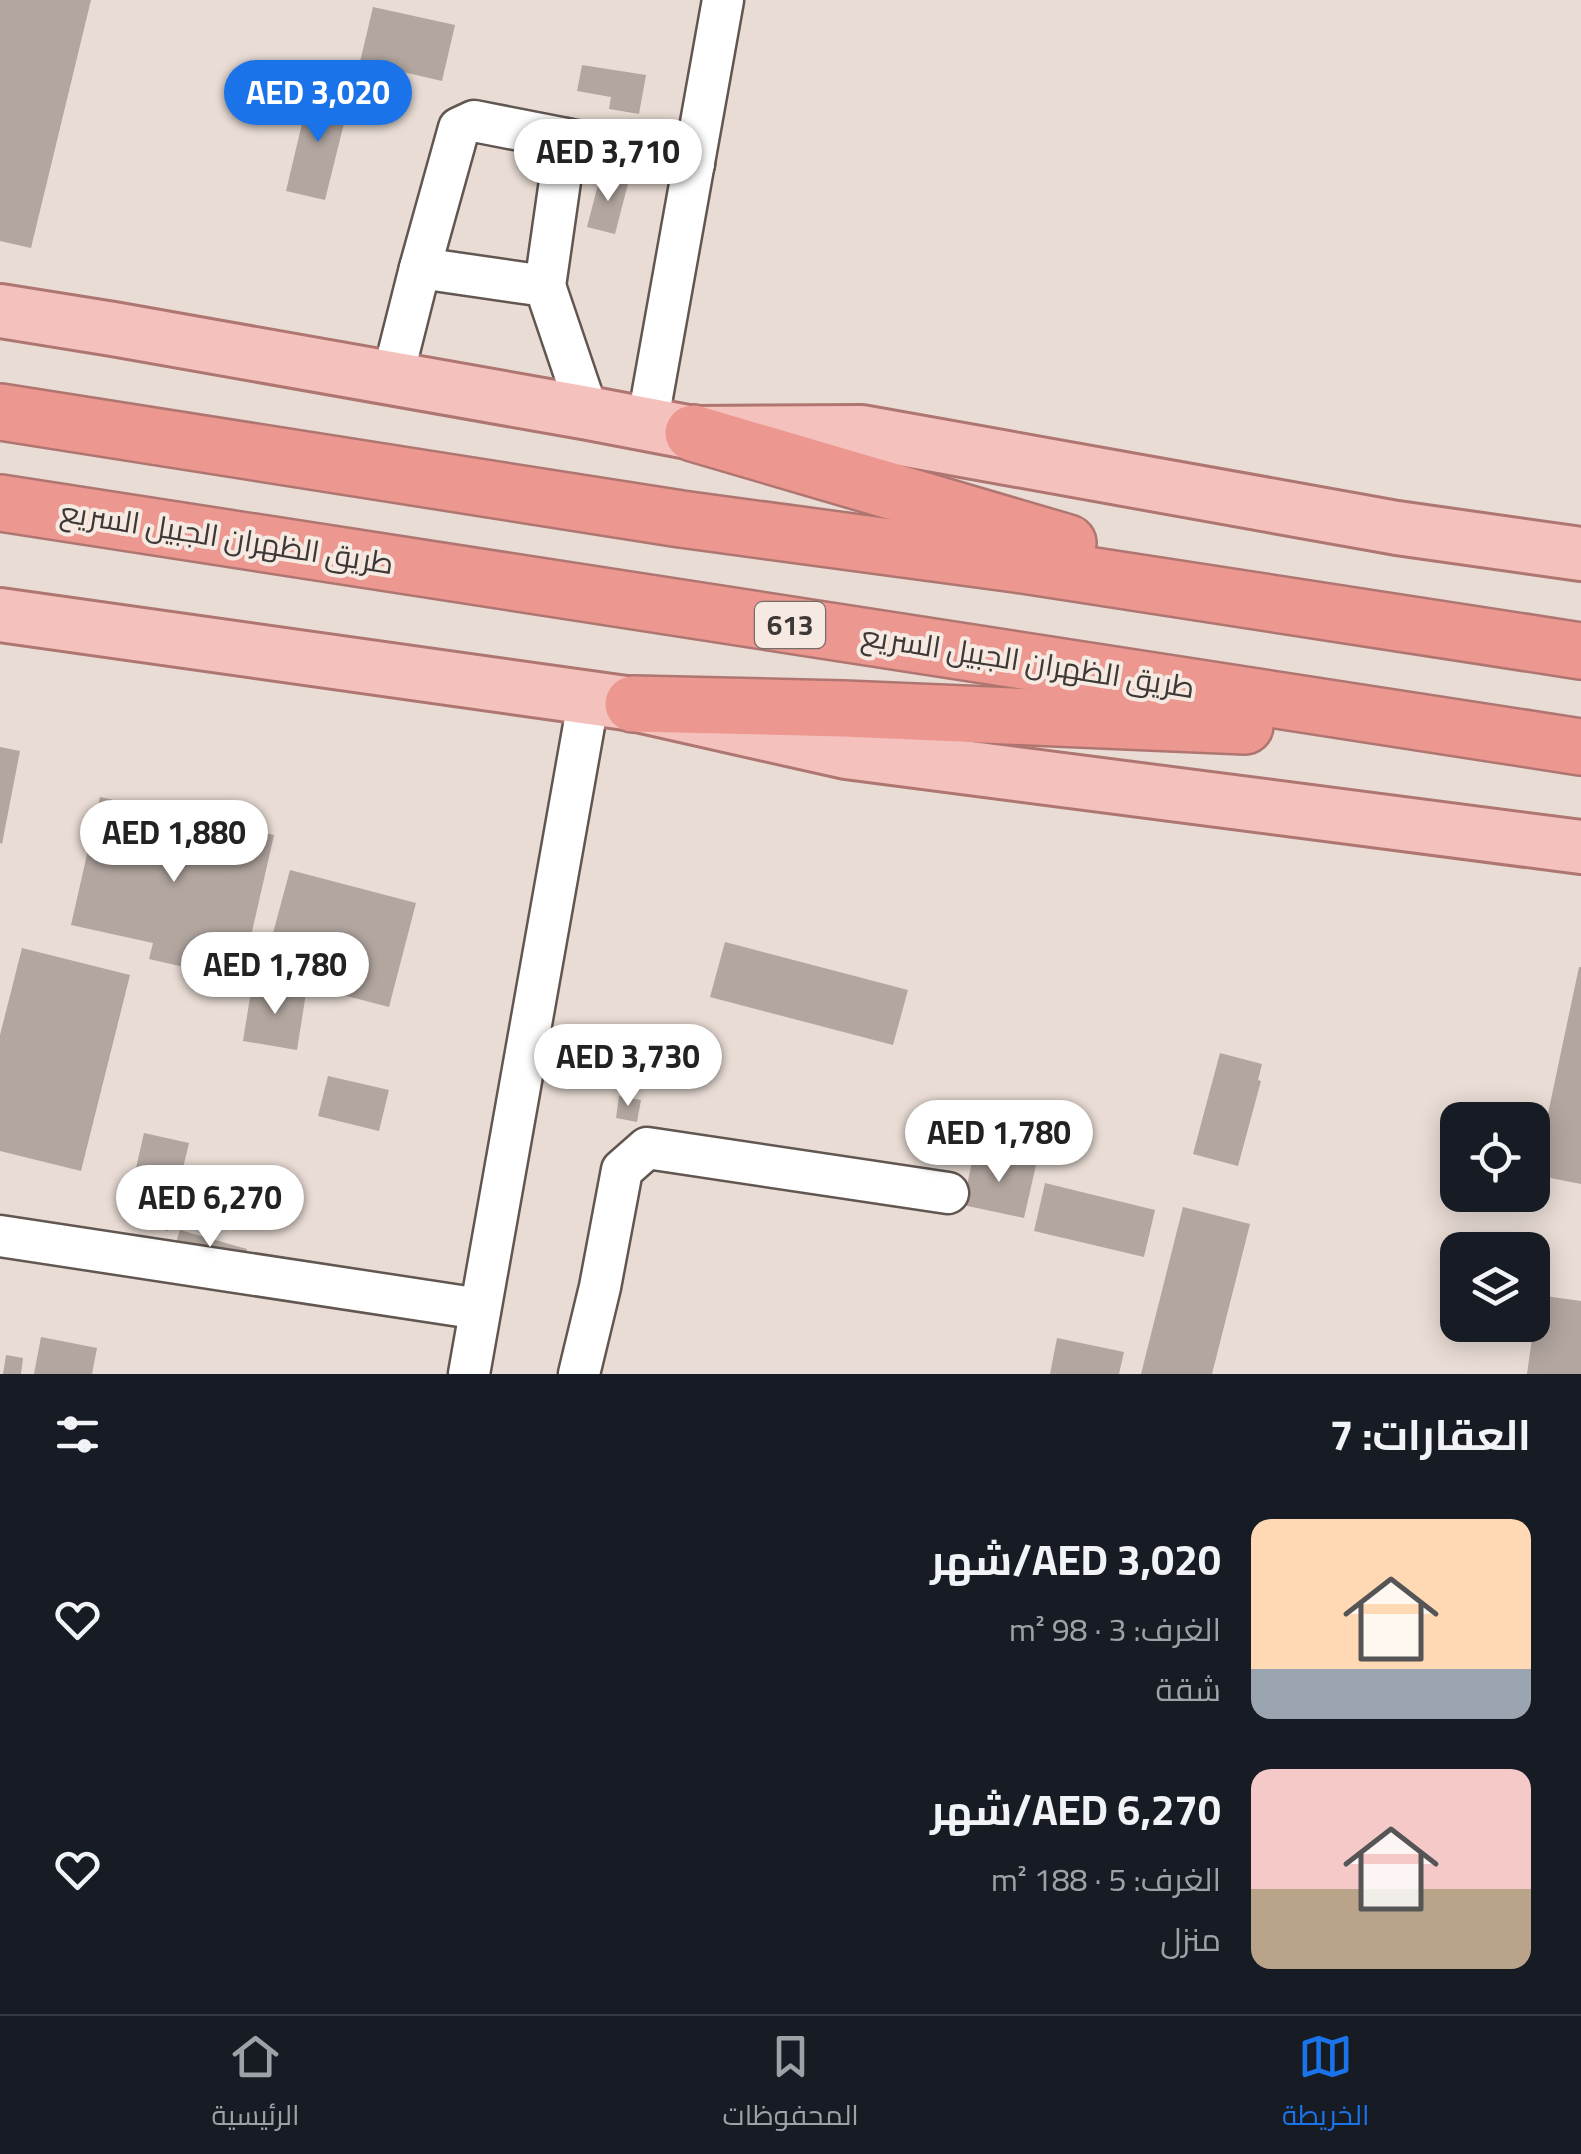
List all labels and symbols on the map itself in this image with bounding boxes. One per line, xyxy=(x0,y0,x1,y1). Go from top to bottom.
pin: AED 3,020 xyxy=(204,60,432,145)
pin: AED 3,710 xyxy=(494,119,722,204)
street label: طريق الظهران الجبيل السريع xyxy=(56,483,398,591)
road number: 613 xyxy=(755,602,825,648)
street label: طريق الظهران الجبيل السريع xyxy=(857,607,1199,715)
pin: AED 1,880 xyxy=(60,800,288,885)
pin: AED 1,780 xyxy=(161,932,389,1017)
pin: AED 3,730 xyxy=(514,1024,742,1109)
pin: AED 1,780 xyxy=(885,1100,1113,1185)
pin: AED 6,270 xyxy=(96,1165,324,1250)

